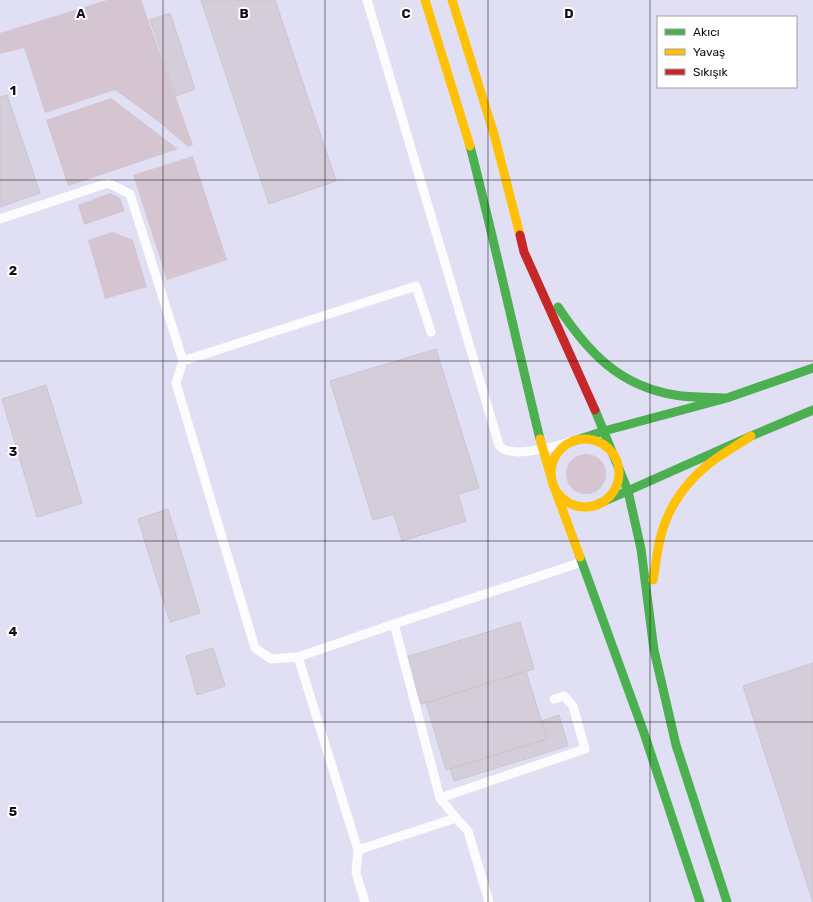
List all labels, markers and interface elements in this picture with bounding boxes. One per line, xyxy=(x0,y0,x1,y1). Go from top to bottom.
text: A xyxy=(76,6,86,21)
text: B xyxy=(239,6,249,21)
text: C xyxy=(401,6,411,21)
text: D xyxy=(564,6,574,21)
legend xyxy=(657,16,797,88)
text: Akıcı xyxy=(693,25,720,39)
text: Yavaş xyxy=(693,45,725,59)
text: Sıkışık xyxy=(693,65,728,79)
text: 1 xyxy=(10,83,16,98)
text: 2 xyxy=(9,263,17,278)
text: 3 xyxy=(9,444,18,459)
text: 4 xyxy=(9,624,18,639)
text: 5 xyxy=(9,804,17,819)

